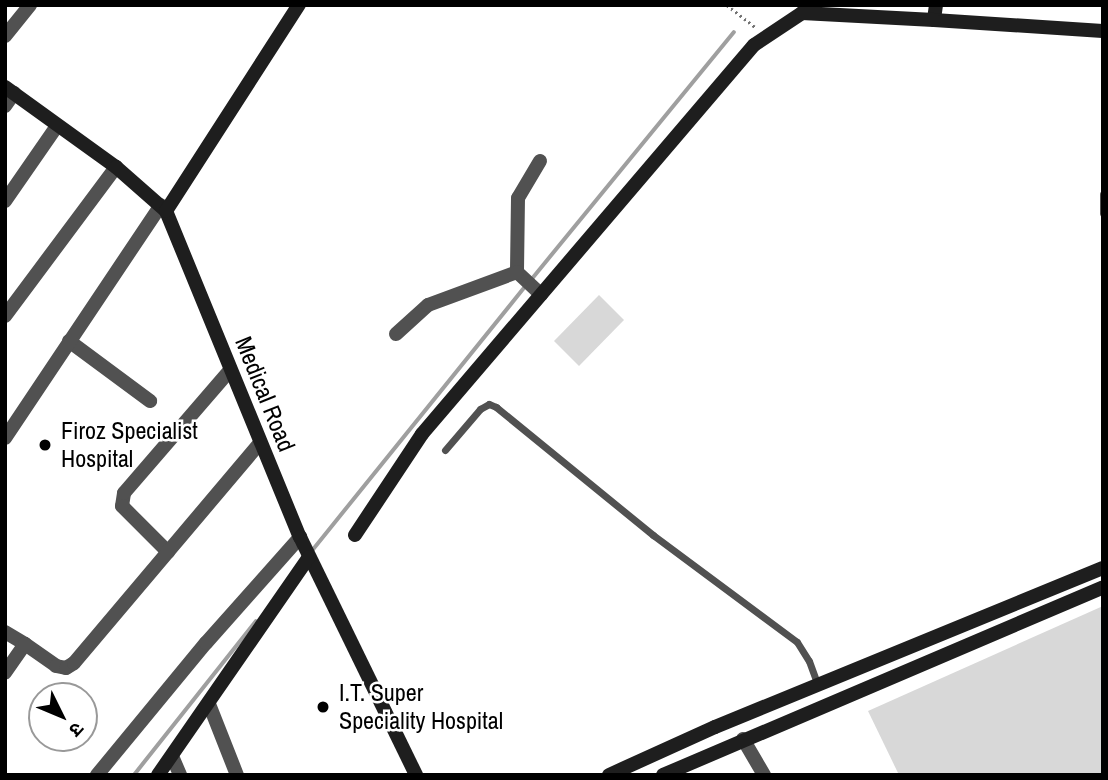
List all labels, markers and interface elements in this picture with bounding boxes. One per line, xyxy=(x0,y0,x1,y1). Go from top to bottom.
street label: Medical Road xyxy=(229,332,301,456)
place label: Firoz Specialist Hospital xyxy=(61,417,198,473)
marker: Firoz Specialist Hospital xyxy=(35,435,55,455)
place label: I.T. Super Speciality Hospital xyxy=(339,679,503,735)
north arrow xyxy=(28,682,98,752)
marker: I.T. Super Speciality Hospital xyxy=(313,697,333,717)
text: उ xyxy=(64,717,90,743)

